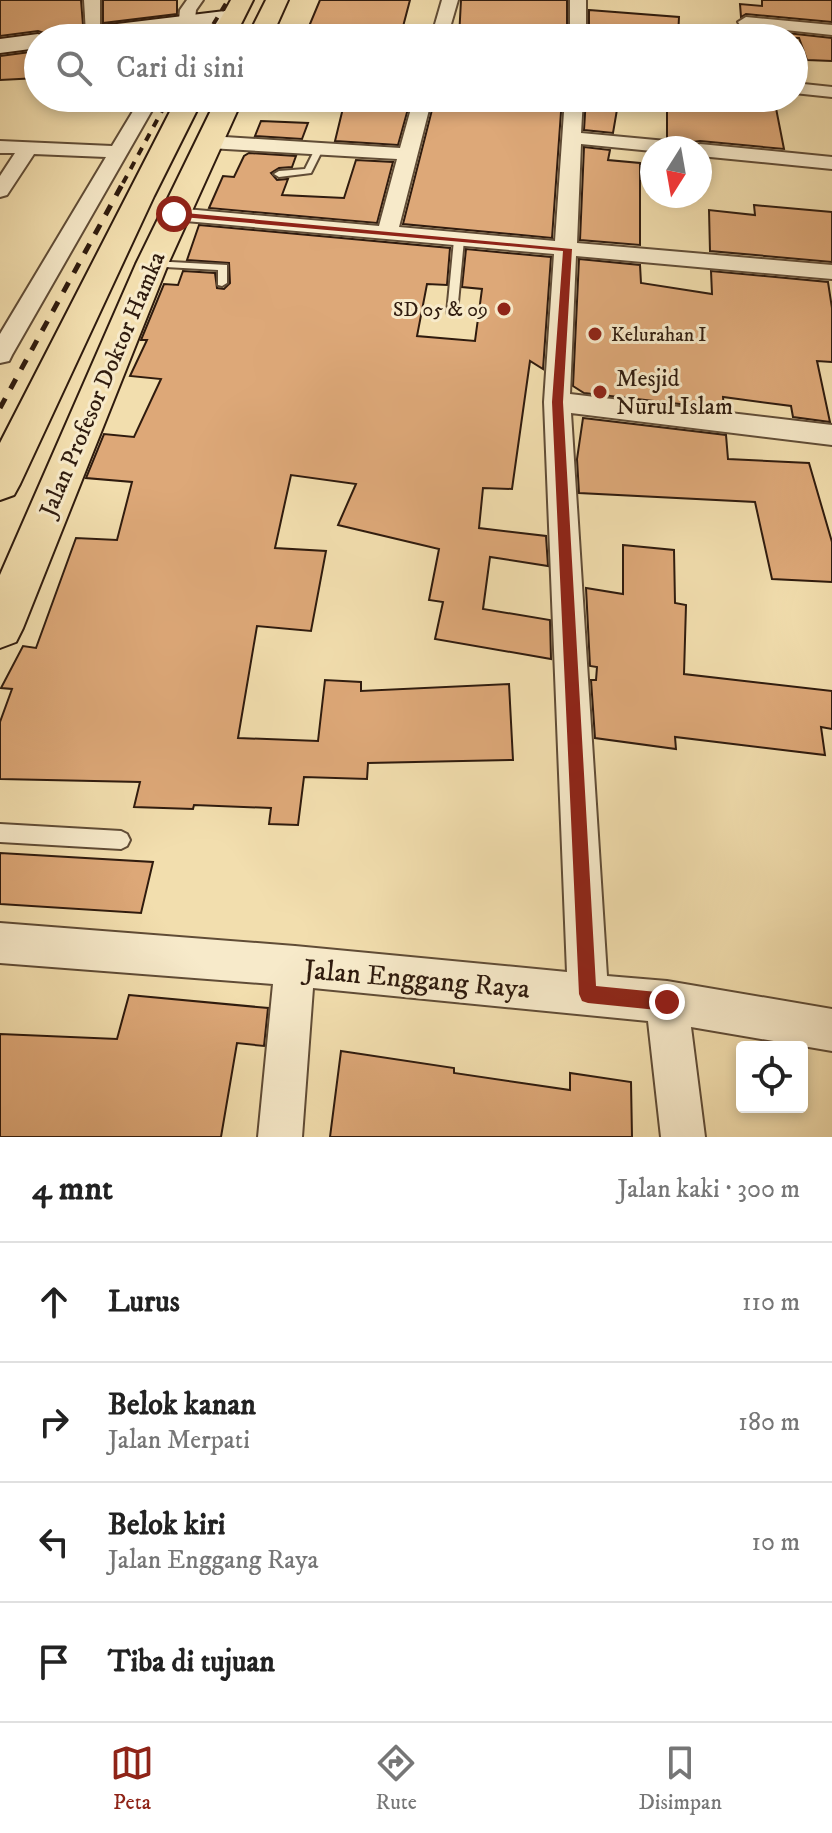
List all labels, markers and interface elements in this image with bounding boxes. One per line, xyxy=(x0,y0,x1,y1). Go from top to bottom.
search box xyxy=(24,24,808,112)
icon: search xyxy=(52,46,96,90)
text: Cari di sini xyxy=(116,50,244,87)
north arrow xyxy=(640,136,712,208)
route start xyxy=(156,196,192,232)
street label: Jalan Profesor Doktor Hamka xyxy=(33,247,173,523)
place label: SD 05 & 09 xyxy=(393,298,488,323)
marker: SD 05 & 09 xyxy=(495,300,513,318)
place label: Kelurahan I xyxy=(611,323,707,348)
marker: Kelurahan I xyxy=(586,325,604,343)
place label: Mesjid Nurul Islam xyxy=(616,364,733,422)
marker: Mesjid Nurul Islam xyxy=(591,383,609,401)
street label: Jalan Enggang Raya xyxy=(299,952,531,1007)
route end xyxy=(649,984,685,1020)
map controls xyxy=(736,1041,808,1113)
button: locate xyxy=(736,1041,808,1113)
text: 4 mnt xyxy=(32,1168,113,1210)
text: Jalan kaki · 300 m xyxy=(617,1173,800,1206)
icon: ahead xyxy=(32,1280,76,1324)
text: Lurus xyxy=(108,1284,180,1321)
text: 110 m xyxy=(742,1286,800,1319)
text: Belok kanan xyxy=(108,1387,256,1424)
icon: right xyxy=(32,1400,76,1444)
text: 180 m xyxy=(738,1406,800,1439)
text: Jalan Merpati xyxy=(108,1424,250,1457)
text: Belok kiri xyxy=(108,1507,226,1544)
icon: left xyxy=(32,1520,76,1564)
text: 10 m xyxy=(751,1526,800,1559)
text: Jalan Enggang Raya xyxy=(108,1544,319,1577)
icon: arrive xyxy=(32,1640,76,1684)
text: Tiba di tujuan xyxy=(108,1644,275,1681)
tab: Peta xyxy=(110,1741,154,1816)
tab: Rute xyxy=(374,1741,418,1816)
tab: Disimpan xyxy=(638,1741,722,1816)

